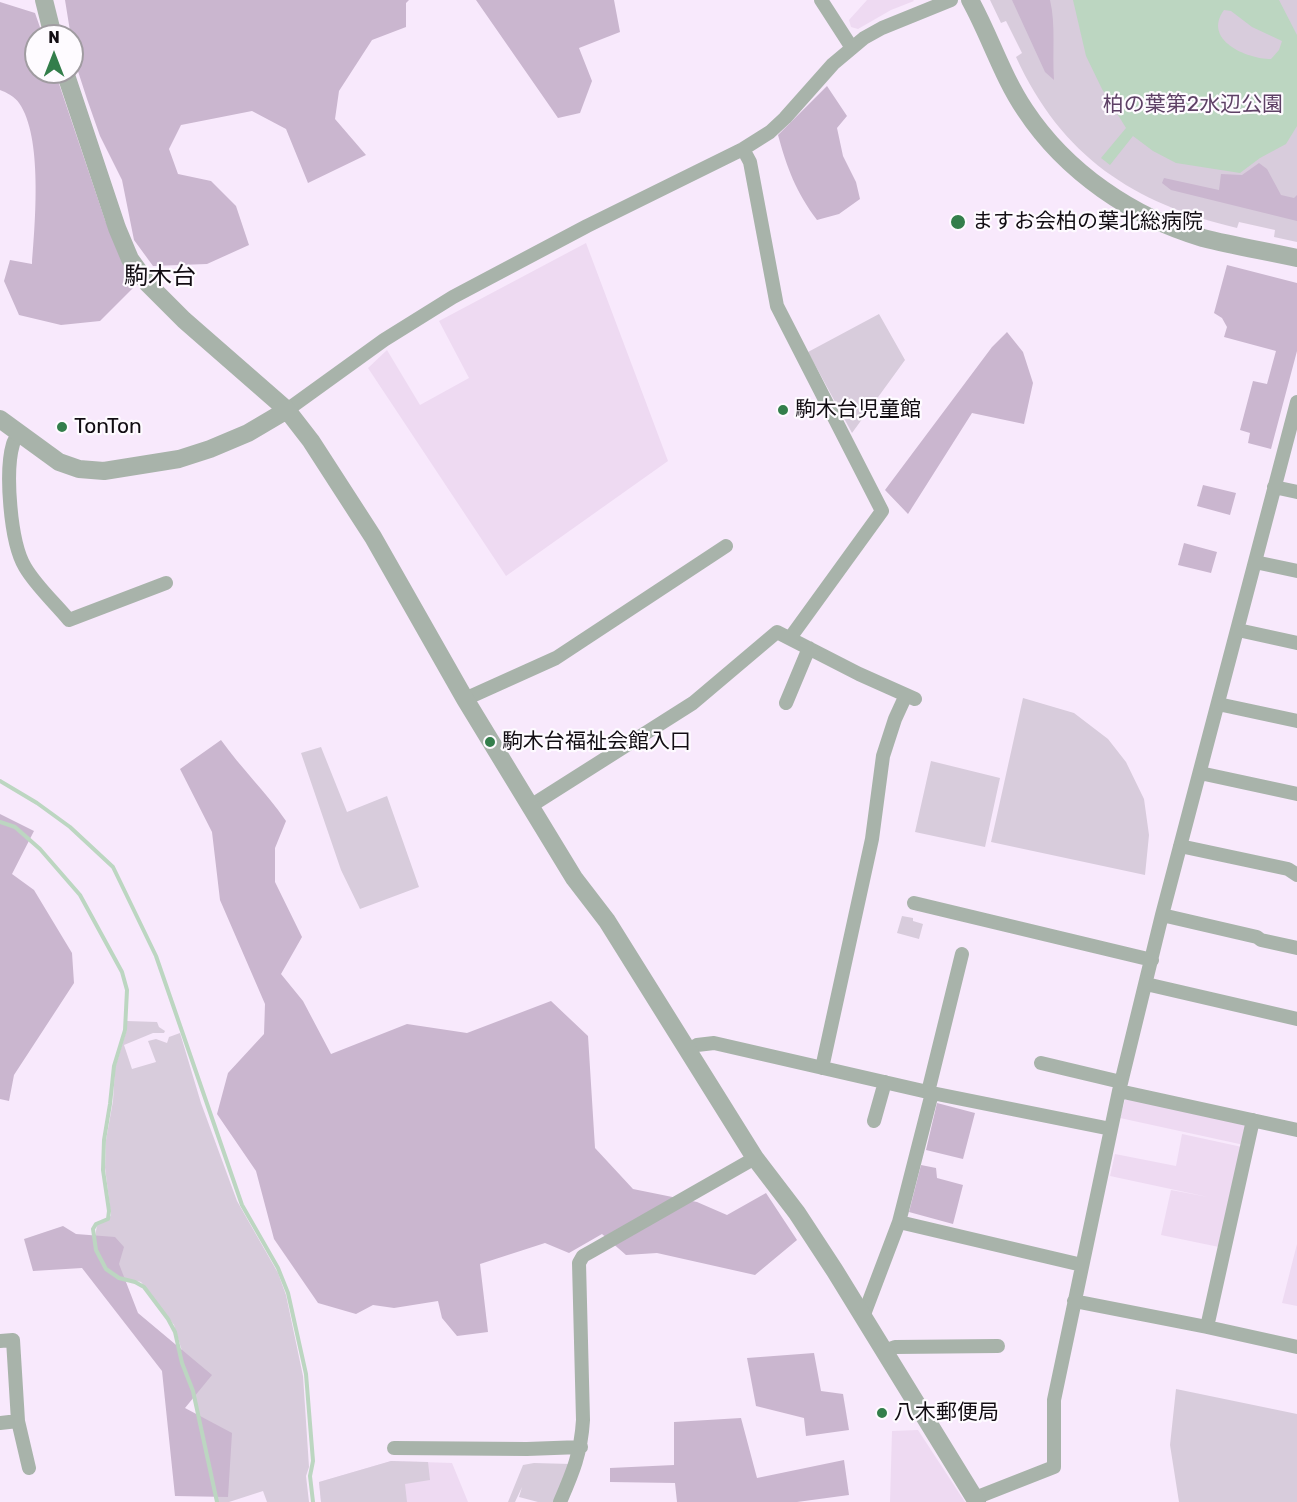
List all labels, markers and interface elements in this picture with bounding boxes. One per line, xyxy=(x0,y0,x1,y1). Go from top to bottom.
north arrow xyxy=(24,24,84,84)
text: N xyxy=(48,28,60,47)
park label: 柏の葉第2水辺公園 xyxy=(1103,92,1283,118)
place label: ますお会柏の葉北総病院 xyxy=(972,209,1203,235)
marker: ますお会柏の葉北総病院 xyxy=(949,213,967,231)
district label: 駒木台 xyxy=(124,263,196,291)
place label: 駒木台児童館 xyxy=(795,397,921,423)
marker: 駒木台児童館 xyxy=(776,403,790,417)
place label: TonTon xyxy=(74,414,142,440)
marker: TonTon xyxy=(55,420,69,434)
place label: 駒木台福祉会館入口 xyxy=(502,729,691,755)
marker: 駒木台福祉会館入口 xyxy=(483,735,497,749)
place label: 八木郵便局 xyxy=(894,1400,999,1426)
marker: 八木郵便局 xyxy=(875,1406,889,1420)

